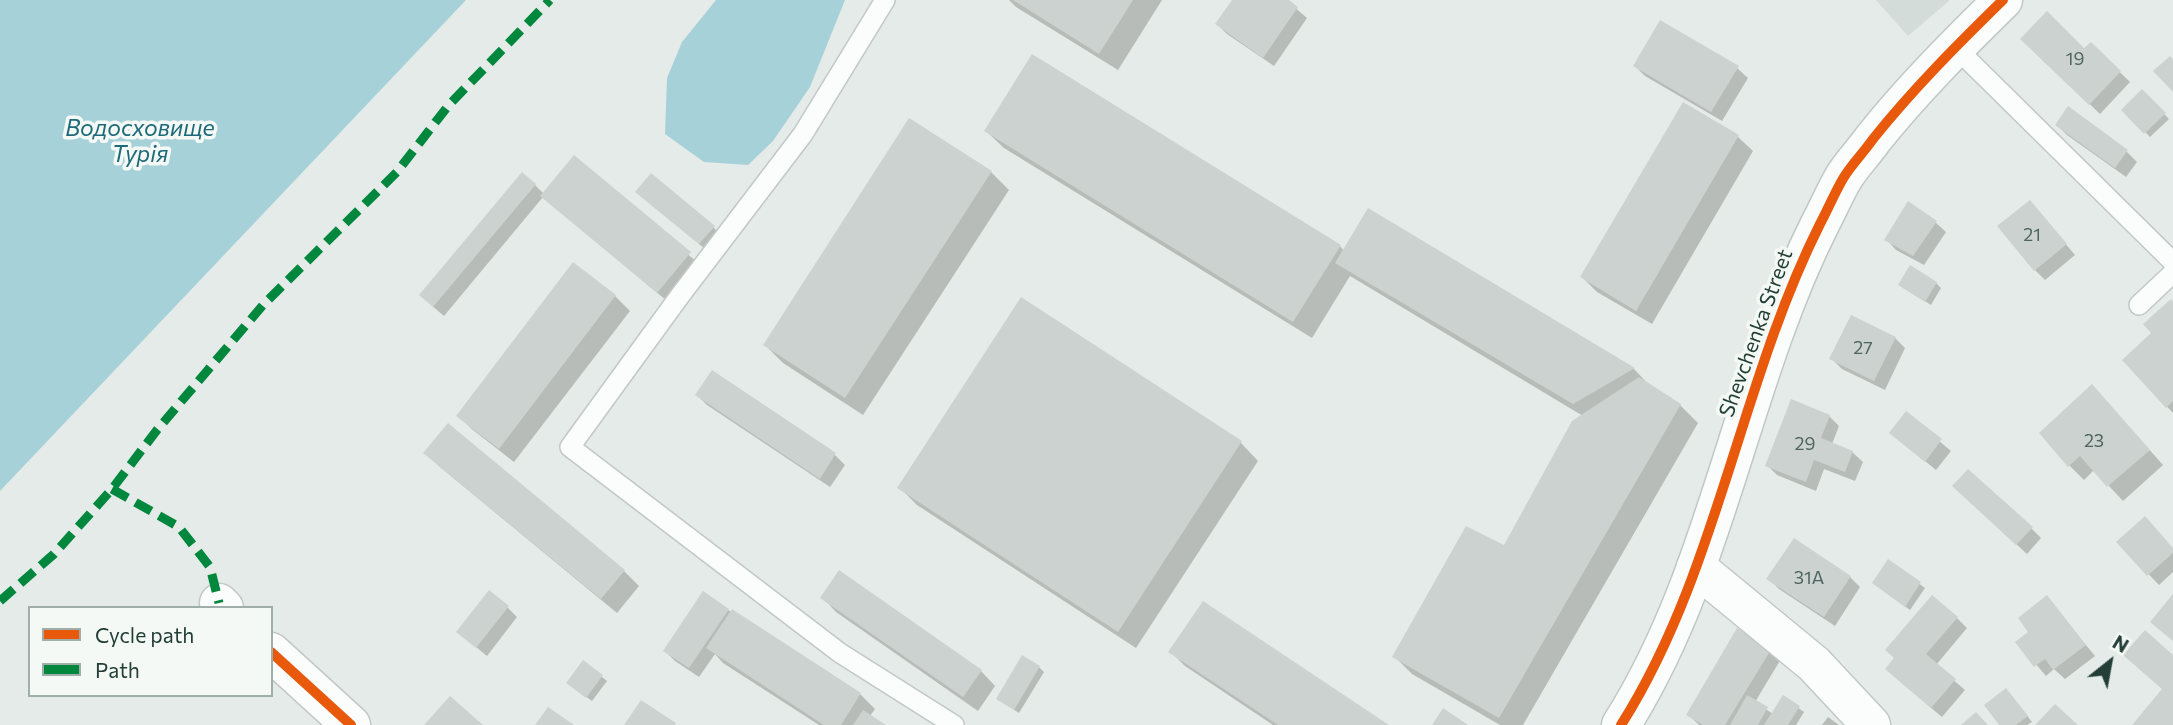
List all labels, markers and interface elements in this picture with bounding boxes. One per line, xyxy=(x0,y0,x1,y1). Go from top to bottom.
house number: 19 xyxy=(2066,48,2084,70)
water label: Водосховище Турія xyxy=(65,114,215,168)
house number: 21 xyxy=(2023,224,2041,246)
street label: Shevchenka Street xyxy=(1714,246,1798,420)
house number: 27 xyxy=(1853,337,1873,359)
house number: 23 xyxy=(2084,430,2104,452)
house number: 29 xyxy=(1795,433,1815,455)
house number: 31А xyxy=(1794,567,1824,589)
legend xyxy=(28,606,273,697)
text: Cycle path xyxy=(95,622,194,647)
north arrow xyxy=(2075,627,2145,697)
text: N xyxy=(2109,630,2133,657)
text: Path xyxy=(95,657,140,682)

